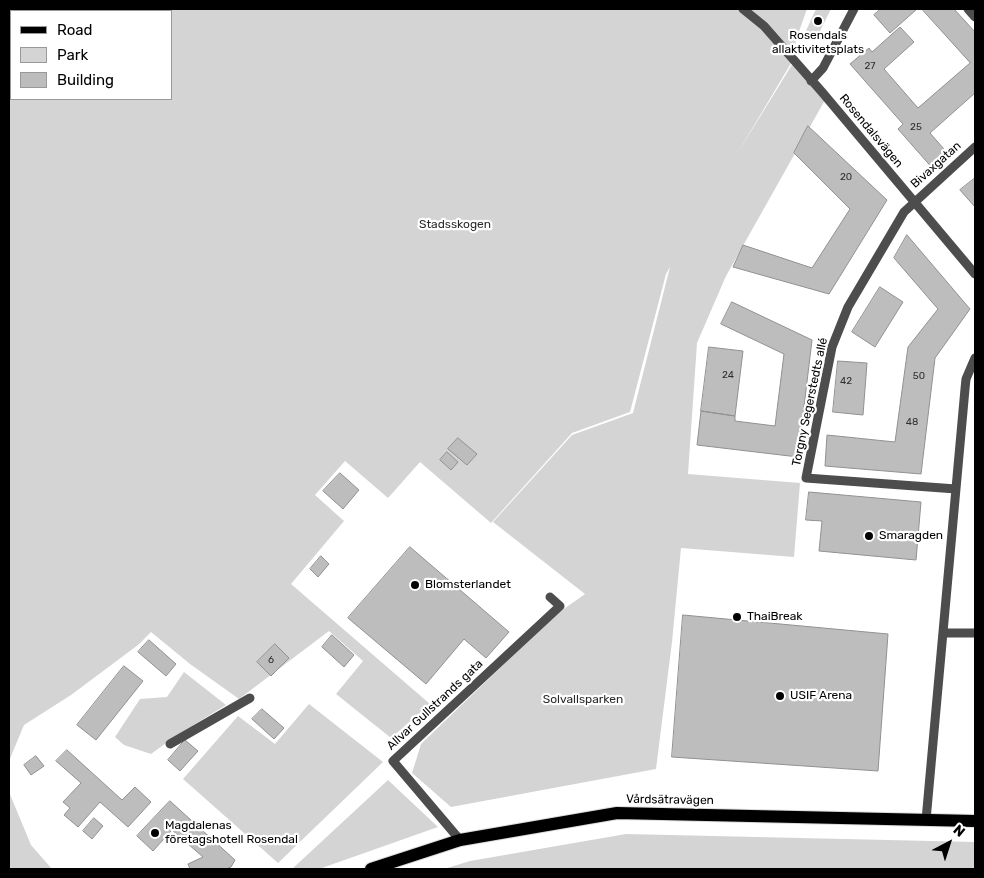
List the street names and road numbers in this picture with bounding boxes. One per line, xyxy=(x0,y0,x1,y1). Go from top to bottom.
street label: Rosendalsvägen xyxy=(836,91,906,171)
street label: Bivaxgatan xyxy=(908,139,964,191)
street label: Torgny Segerstedts allé xyxy=(789,336,831,468)
street label: Allvar Gullstrands gata xyxy=(384,657,486,753)
street label: Vårdsätravägen xyxy=(626,792,714,808)

